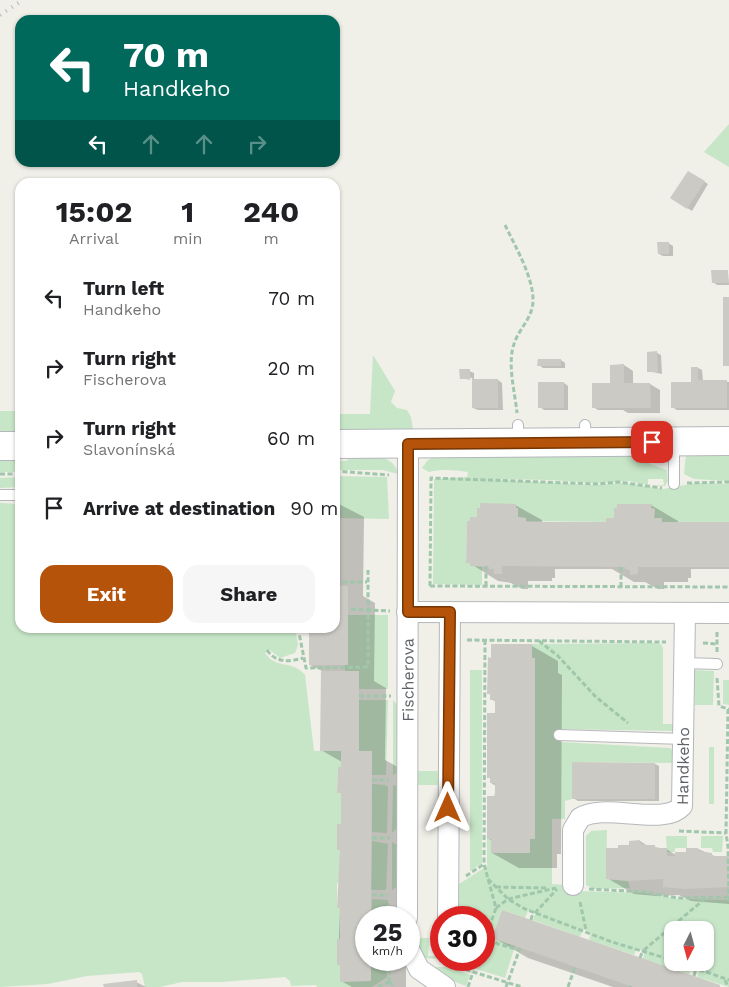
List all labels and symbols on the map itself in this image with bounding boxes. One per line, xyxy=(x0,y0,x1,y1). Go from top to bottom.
pin xyxy=(631,421,673,463)
street label: Fischerova xyxy=(398,638,417,722)
street label: Handkeho xyxy=(673,727,693,805)
position arrow xyxy=(421,781,473,833)
speed limit sign: 30 xyxy=(430,906,495,971)
north arrow xyxy=(664,921,714,971)

